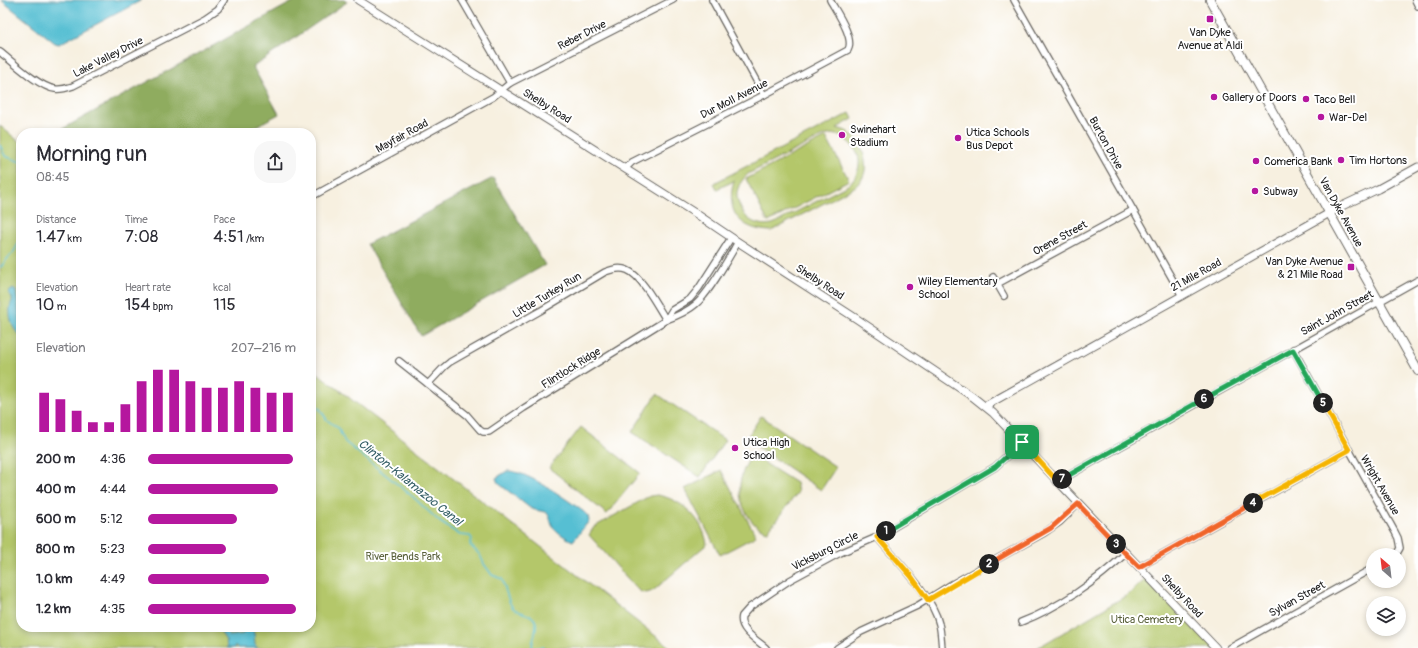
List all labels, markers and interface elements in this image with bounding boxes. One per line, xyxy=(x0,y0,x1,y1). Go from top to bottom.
marker: Van Dyke Avenue at Aldi xyxy=(1205,14,1215,24)
street label: Reber Drive xyxy=(556,17,609,53)
place label: Van Dyke Avenue at Aldi xyxy=(1178,26,1242,52)
street label: Lake Valley Drive xyxy=(71,34,146,80)
street label: Dur Moll Avenue xyxy=(698,76,770,122)
street label: Shelby Road xyxy=(520,86,574,126)
place label: Gallery of Doors xyxy=(1222,91,1296,104)
marker: Gallery of Doors xyxy=(1209,92,1219,102)
place label: Taco Bell xyxy=(1314,93,1355,106)
marker: Taco Bell xyxy=(1301,94,1311,104)
place label: War-Del xyxy=(1329,111,1367,124)
marker: War-Del xyxy=(1316,112,1326,122)
street label: Burton Drive xyxy=(1086,114,1126,172)
street label: Mayfair Road xyxy=(374,116,430,156)
place label: Swinehart Stadium xyxy=(850,123,897,149)
place label: Utica Schools Bus Depot xyxy=(966,126,1029,152)
marker: Swinehart Stadium xyxy=(837,130,847,140)
marker: Utica Schools Bus Depot xyxy=(953,133,963,143)
text: Morning run xyxy=(36,140,147,168)
button: share xyxy=(254,141,296,183)
place label: Tim Hortons xyxy=(1349,154,1407,167)
place label: Comerica Bank xyxy=(1264,155,1333,168)
marker: Tim Hortons xyxy=(1336,155,1346,165)
marker: Comerica Bank xyxy=(1251,156,1261,166)
text: 08:45 xyxy=(36,169,70,185)
street label: Van Dyke Avenue xyxy=(1316,175,1366,250)
place label: Subway xyxy=(1263,185,1298,198)
marker: Subway xyxy=(1250,186,1260,196)
text: Distance xyxy=(36,213,76,226)
text: Time xyxy=(125,213,148,226)
text: Pace xyxy=(213,213,235,226)
street label: Orene Street xyxy=(1031,218,1090,258)
text: 1.47 xyxy=(36,226,65,247)
text: 7:08 xyxy=(125,226,158,247)
text: 4:51 xyxy=(213,226,244,247)
text: km xyxy=(65,232,82,245)
text: /km xyxy=(244,232,264,245)
place label: Van Dyke Avenue & 21 Mile Road xyxy=(1265,255,1344,281)
street label: 21 Mile Road xyxy=(1168,256,1224,294)
street label: Shelby Road xyxy=(793,262,847,302)
marker: Van Dyke Avenue & 21 Mile Road xyxy=(1346,262,1356,272)
street label: Little Turkey Run xyxy=(510,269,584,321)
place label: Wiley Elementary School xyxy=(918,275,998,301)
text: Elevation xyxy=(36,281,78,294)
text: Heart rate xyxy=(125,281,171,294)
text: kcal xyxy=(213,281,231,294)
marker: Wiley Elementary School xyxy=(905,282,915,292)
street label: Saint John Street xyxy=(1298,287,1376,338)
text: 10 xyxy=(36,294,54,315)
text: 154 xyxy=(125,294,150,315)
text: 115 xyxy=(213,294,236,315)
text: m xyxy=(54,300,66,313)
text: bpm xyxy=(150,300,173,313)
text: Elevation xyxy=(36,340,86,356)
text: 207–216 m xyxy=(231,340,296,356)
street label: Flintlock Ridge xyxy=(539,344,603,391)
pin: 6 xyxy=(1194,389,1214,409)
text: 6 xyxy=(1201,392,1207,405)
pin: 5 xyxy=(1313,393,1333,413)
text: 5 xyxy=(1320,396,1326,409)
pin xyxy=(1005,425,1039,459)
icon: arrive xyxy=(1011,431,1033,453)
place label: Utica High School xyxy=(743,436,790,462)
water label: Clinton-Kalamazoo Canal xyxy=(355,437,466,530)
marker: Utica High School xyxy=(730,443,740,453)
text: 200 m xyxy=(36,451,75,467)
text: 4:36 xyxy=(100,451,126,467)
street label: Wright Avenue xyxy=(1358,453,1403,518)
pin: 7 xyxy=(1052,469,1072,489)
text: 7 xyxy=(1059,472,1065,485)
text: 400 m xyxy=(36,481,76,497)
text: 4:44 xyxy=(100,481,126,497)
pin: 4 xyxy=(1243,493,1263,513)
text: 4 xyxy=(1250,496,1256,509)
text: 600 m xyxy=(36,511,76,527)
text: 5:12 xyxy=(100,511,123,527)
pin: 1 xyxy=(876,521,896,541)
text: 1 xyxy=(884,524,888,537)
street label: Vicksburg Circle xyxy=(790,528,861,573)
pin: 3 xyxy=(1106,534,1126,554)
text: 3 xyxy=(1113,537,1119,550)
text: 800 m xyxy=(36,541,75,557)
text: 5:23 xyxy=(100,541,125,557)
north arrow xyxy=(1366,548,1406,588)
map controls xyxy=(1366,548,1406,636)
park label: River Bends Park xyxy=(366,550,441,563)
pin: 2 xyxy=(979,554,999,574)
text: 2 xyxy=(986,557,992,570)
text: 1.0 km xyxy=(36,571,73,587)
text: 4:49 xyxy=(100,571,125,587)
street label: Shelby Road xyxy=(1159,571,1205,621)
street label: Sylvan Street xyxy=(1267,578,1328,620)
button: layers xyxy=(1366,596,1406,636)
text: 1.2 km xyxy=(36,601,71,617)
text: 4:35 xyxy=(100,601,125,617)
park label: Utica Cemetery xyxy=(1111,613,1184,626)

